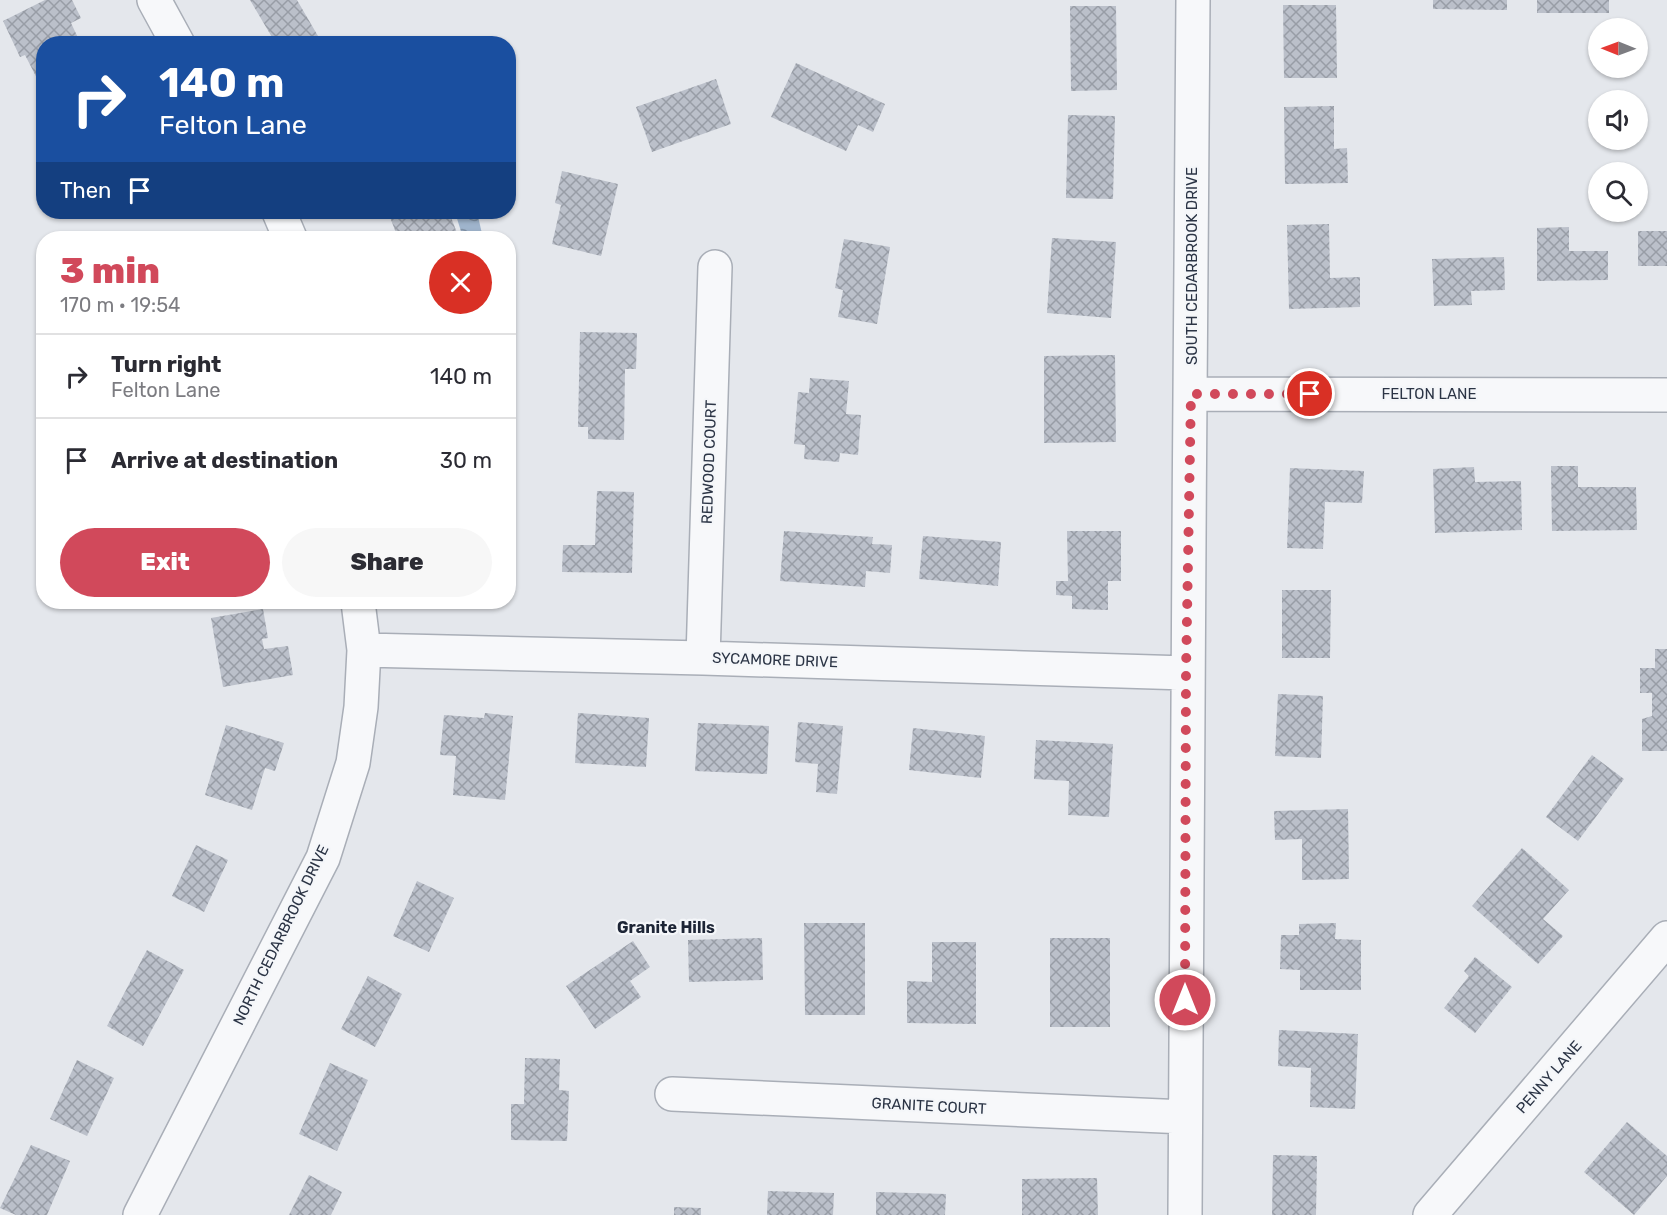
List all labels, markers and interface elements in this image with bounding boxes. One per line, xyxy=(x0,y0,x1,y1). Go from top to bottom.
north arrow xyxy=(1588,18,1648,78)
map controls xyxy=(1588,18,1648,222)
text: 140 m xyxy=(159,58,285,108)
icon: right xyxy=(60,60,138,138)
button: sound xyxy=(1588,90,1648,150)
text: Felton Lane xyxy=(159,109,307,141)
button: search xyxy=(1588,162,1648,222)
street label: SOUTH CEDARBROOK DRIVE xyxy=(1183,167,1201,365)
icon: arrive xyxy=(123,174,156,207)
text: Then xyxy=(60,177,111,204)
text: 3 min xyxy=(60,249,160,292)
button: close xyxy=(429,251,492,314)
text: 170 m · 19:54 xyxy=(60,293,180,317)
text: Turn right xyxy=(111,351,221,378)
icon: right xyxy=(60,360,93,393)
text: 140 m xyxy=(430,363,492,390)
pin xyxy=(1284,368,1335,419)
icon: arrive xyxy=(1293,377,1326,410)
text: Felton Lane xyxy=(111,378,220,402)
street label: FELTON LANE xyxy=(1381,385,1477,403)
street label: REDWOOD COURT xyxy=(698,399,720,524)
icon: arrive xyxy=(60,444,93,477)
text: Arrive at destination xyxy=(111,447,338,474)
text: 30 m xyxy=(440,447,492,474)
button: Exit xyxy=(60,528,270,597)
button: Share xyxy=(282,528,492,597)
street label: SYCAMORE DRIVE xyxy=(712,649,838,671)
street label: NORTH CEDARBROOK DRIVE xyxy=(229,842,333,1028)
district label: Granite Hills xyxy=(617,918,715,937)
position arrow xyxy=(1153,968,1217,1032)
street label: PENNY LANE xyxy=(1513,1037,1585,1117)
street label: GRANITE COURT xyxy=(871,1094,987,1118)

